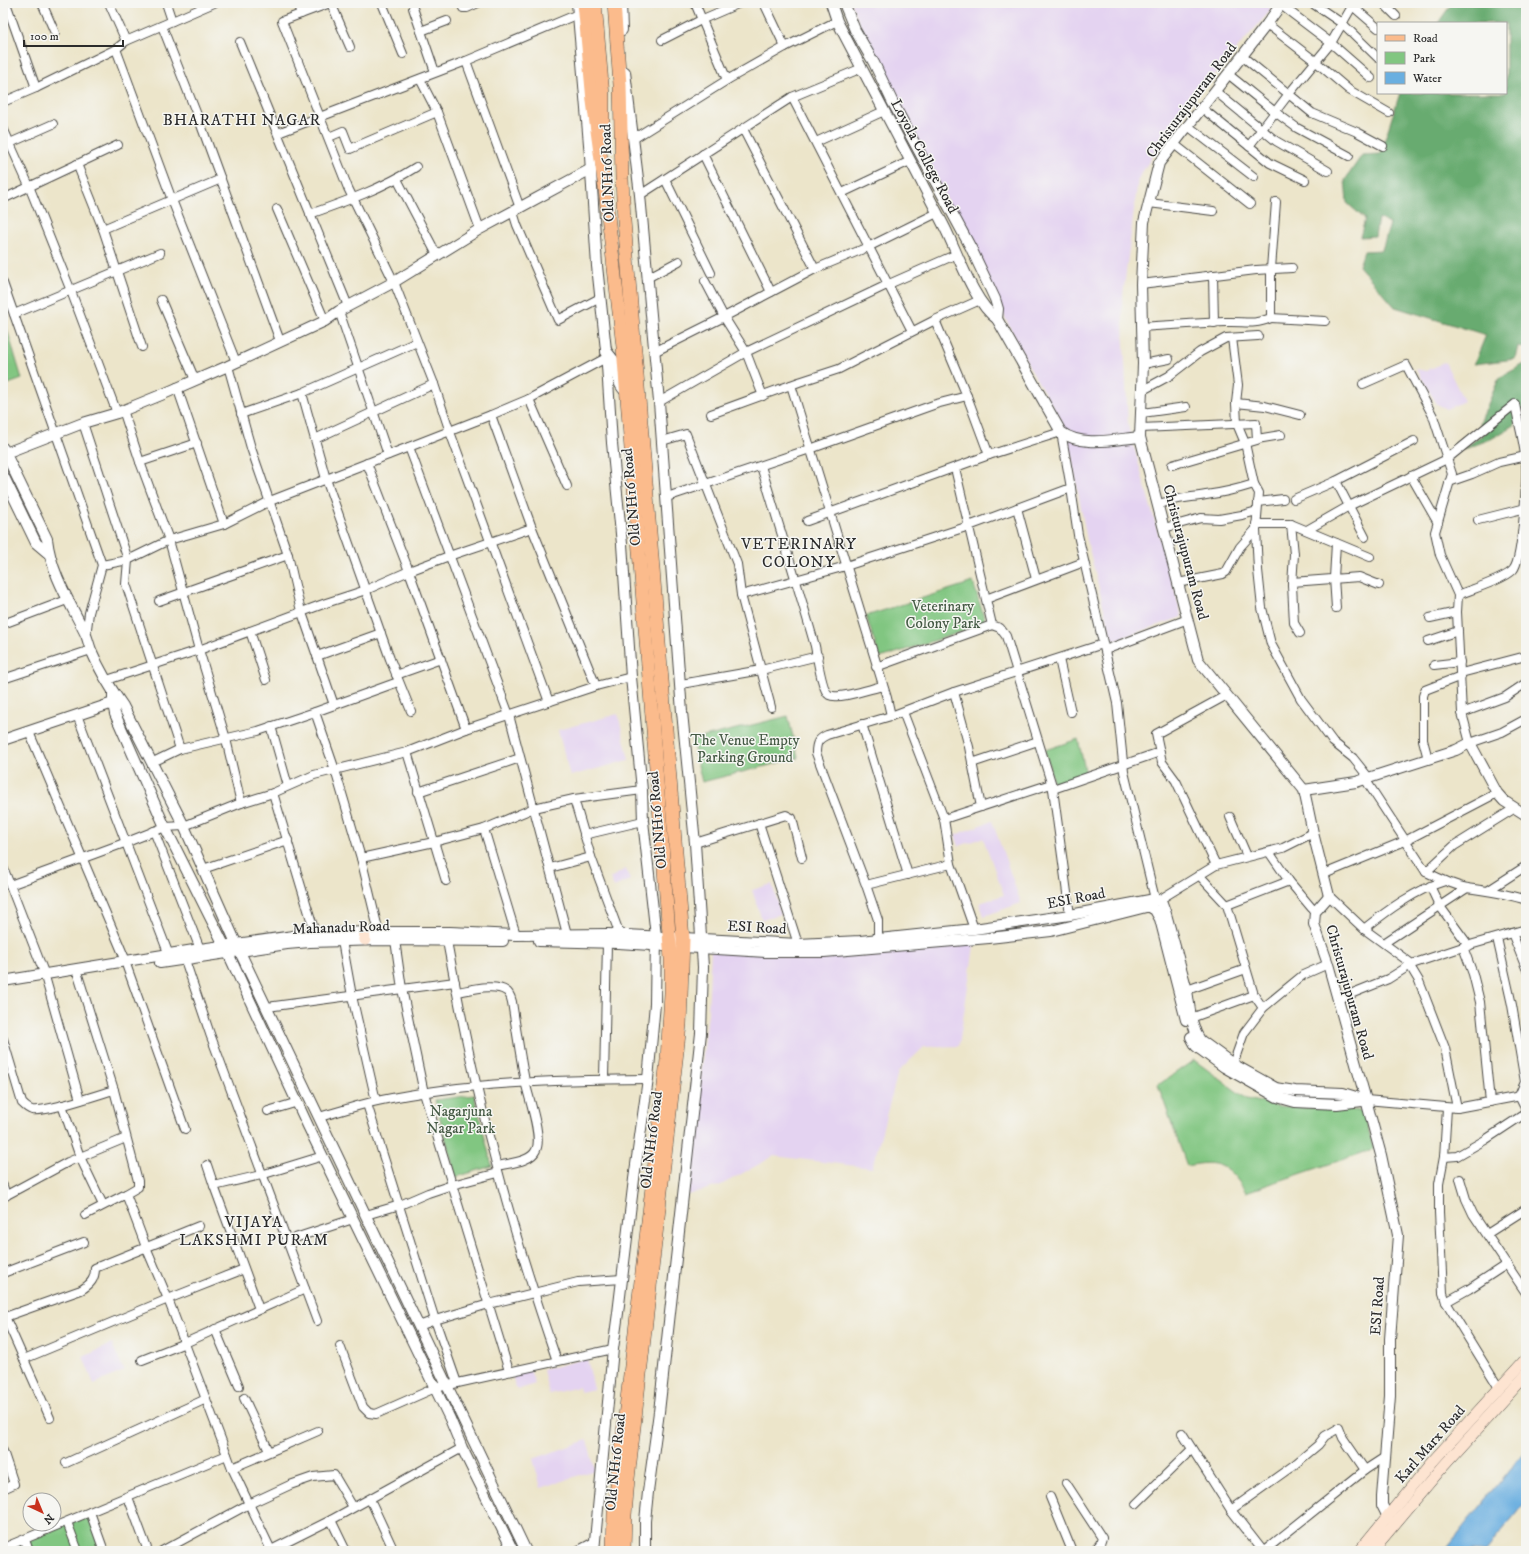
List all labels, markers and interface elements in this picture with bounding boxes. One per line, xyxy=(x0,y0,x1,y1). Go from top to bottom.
scale bar xyxy=(24,22,123,48)
legend xyxy=(1377,22,1507,94)
text: 100 m xyxy=(30,29,59,44)
text: Road xyxy=(1413,31,1438,46)
street label: Christurajupuram Road xyxy=(1142,38,1241,162)
text: Park xyxy=(1413,51,1435,66)
text: Water xyxy=(1412,71,1442,86)
street label: Loyola College Road xyxy=(886,96,963,217)
district label: BHARATHI NAGAR xyxy=(163,110,321,130)
street label: Old NH16 Road xyxy=(596,123,619,222)
street label: Old NH16 Road xyxy=(618,447,645,547)
street label: Christurajupuram Road xyxy=(1158,482,1213,622)
district label: VETERINARY COLONY xyxy=(740,534,857,572)
park label: Veterinary Colony Park xyxy=(905,597,981,633)
park label: The Venue Empty Parking Ground xyxy=(690,731,801,767)
street label: Old NH16 Road xyxy=(644,770,671,870)
street label: ESI Road xyxy=(1045,883,1107,913)
street label: Mahanadu Road xyxy=(292,916,391,939)
street label: ESI Road xyxy=(727,916,787,939)
street label: Christurajupuram Road xyxy=(1321,923,1378,1062)
street label: Old NH16 Road xyxy=(636,1090,667,1190)
park label: Nagarjuna Nagar Park xyxy=(427,1102,496,1138)
district label: VIJAYA LAKSHMI PURAM xyxy=(179,1212,329,1250)
street label: ESI Road xyxy=(1366,1275,1389,1336)
street label: Karl Marx Road xyxy=(1391,1401,1470,1487)
street label: Old NH16 Road xyxy=(601,1412,630,1512)
north arrow xyxy=(22,1492,62,1532)
text: N xyxy=(40,1510,56,1527)

